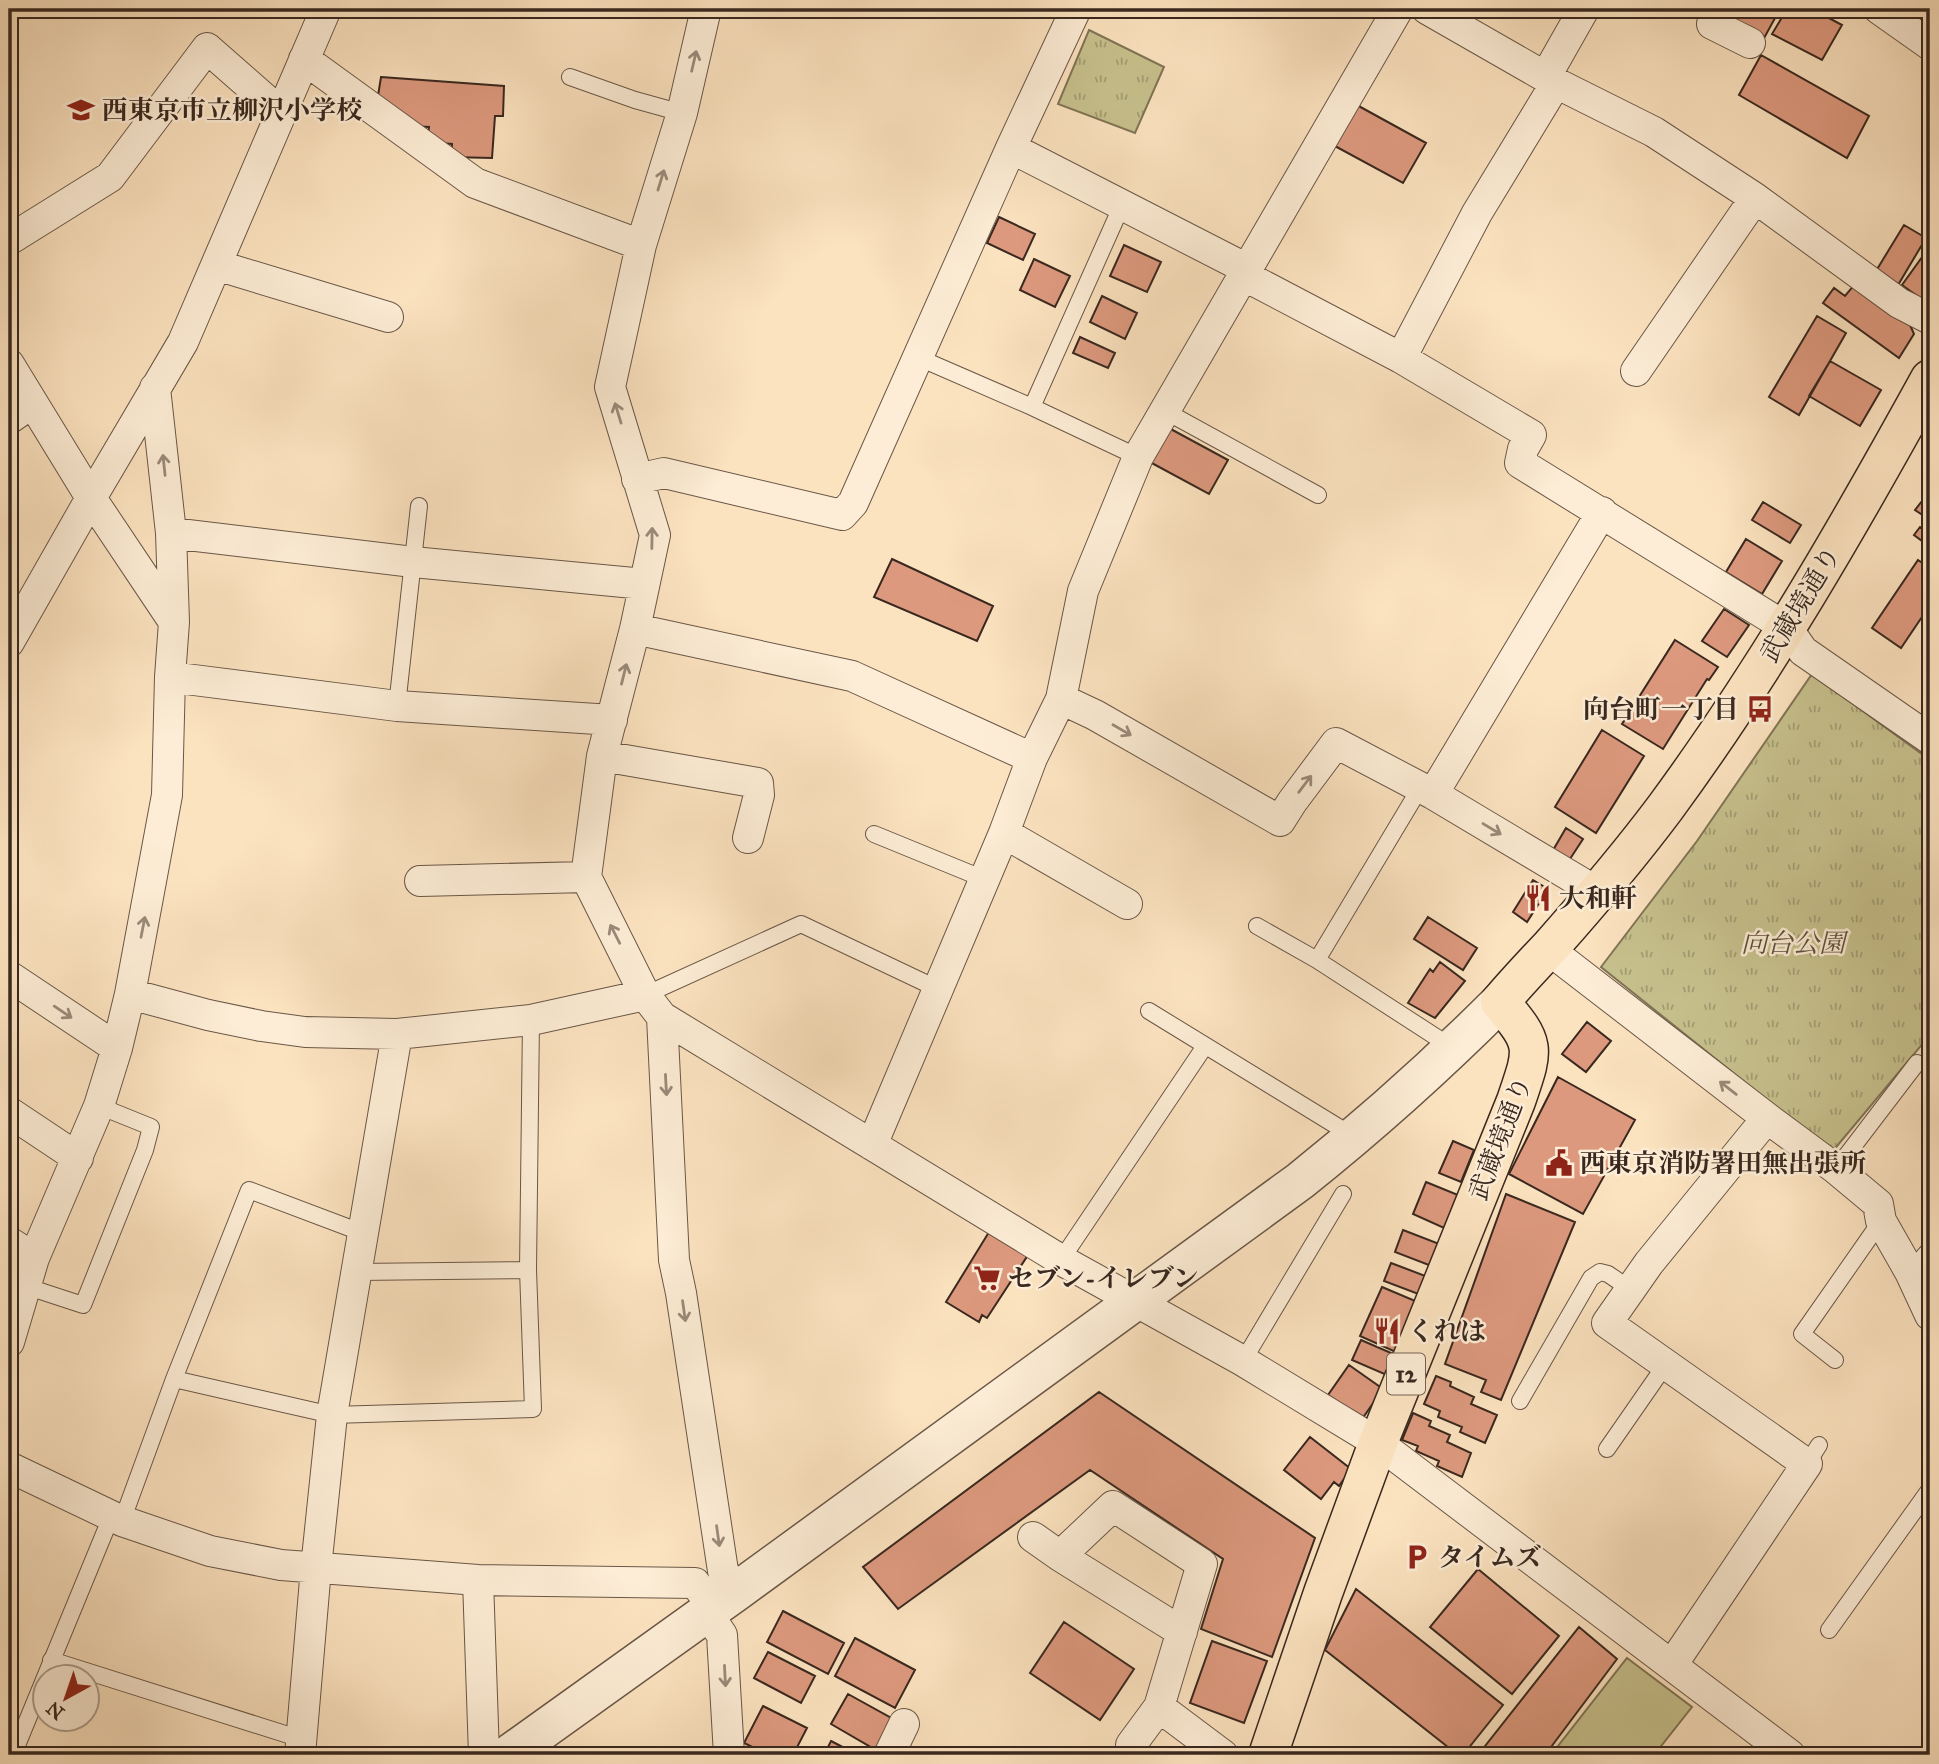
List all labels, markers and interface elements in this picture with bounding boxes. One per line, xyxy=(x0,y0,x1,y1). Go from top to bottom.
one-way arrow xyxy=(688,50,701,73)
place label: 西東京市立柳沢小学校 xyxy=(102,94,362,126)
school or university icon: 西東京市立柳沢小学校 xyxy=(66,95,96,125)
one-way arrow xyxy=(655,169,668,191)
one-way arrow xyxy=(610,403,623,425)
one-way arrow xyxy=(157,454,170,477)
one-way arrow xyxy=(645,527,658,550)
street label: 武蔵境通り xyxy=(1753,540,1847,668)
one-way arrow xyxy=(618,664,631,686)
place label: 向台町一丁目 xyxy=(1583,693,1739,725)
bus stop icon: 向台町一丁目 xyxy=(1745,694,1775,724)
one-way arrow xyxy=(1111,723,1131,737)
one-way arrow xyxy=(1298,775,1312,794)
one-way arrow xyxy=(1481,822,1501,836)
place label: 大和軒 xyxy=(1559,882,1637,914)
restaurant icon: 大和軒 xyxy=(1523,883,1553,913)
one-way arrow xyxy=(136,916,150,939)
one-way arrow xyxy=(607,924,621,945)
park label: 向台公園 xyxy=(1741,927,1849,959)
one-way arrow xyxy=(53,1005,72,1019)
street label: 武蔵境通り xyxy=(1462,1072,1538,1204)
one-way arrow xyxy=(659,1073,672,1096)
one-way arrow xyxy=(1720,1080,1738,1095)
place label: 西東京消防署田無出張所 xyxy=(1580,1147,1866,1179)
public building icon: 西東京消防署田無出張所 xyxy=(1544,1148,1574,1178)
place label: セブン-イレブン xyxy=(1008,1262,1199,1294)
supermarket icon: セブン-イレブン xyxy=(972,1263,1002,1293)
one-way arrow xyxy=(678,1300,691,1322)
place label: くれは xyxy=(1408,1315,1486,1347)
restaurant icon: くれは xyxy=(1372,1316,1402,1346)
road number: 12 xyxy=(1387,1354,1425,1394)
one-way arrow xyxy=(712,1525,725,1547)
place label: タイムズ xyxy=(1438,1541,1541,1573)
parking icon: タイムズ xyxy=(1402,1542,1432,1572)
north arrow xyxy=(32,1662,102,1732)
one-way arrow xyxy=(718,1665,731,1688)
text: N xyxy=(42,1697,69,1725)

